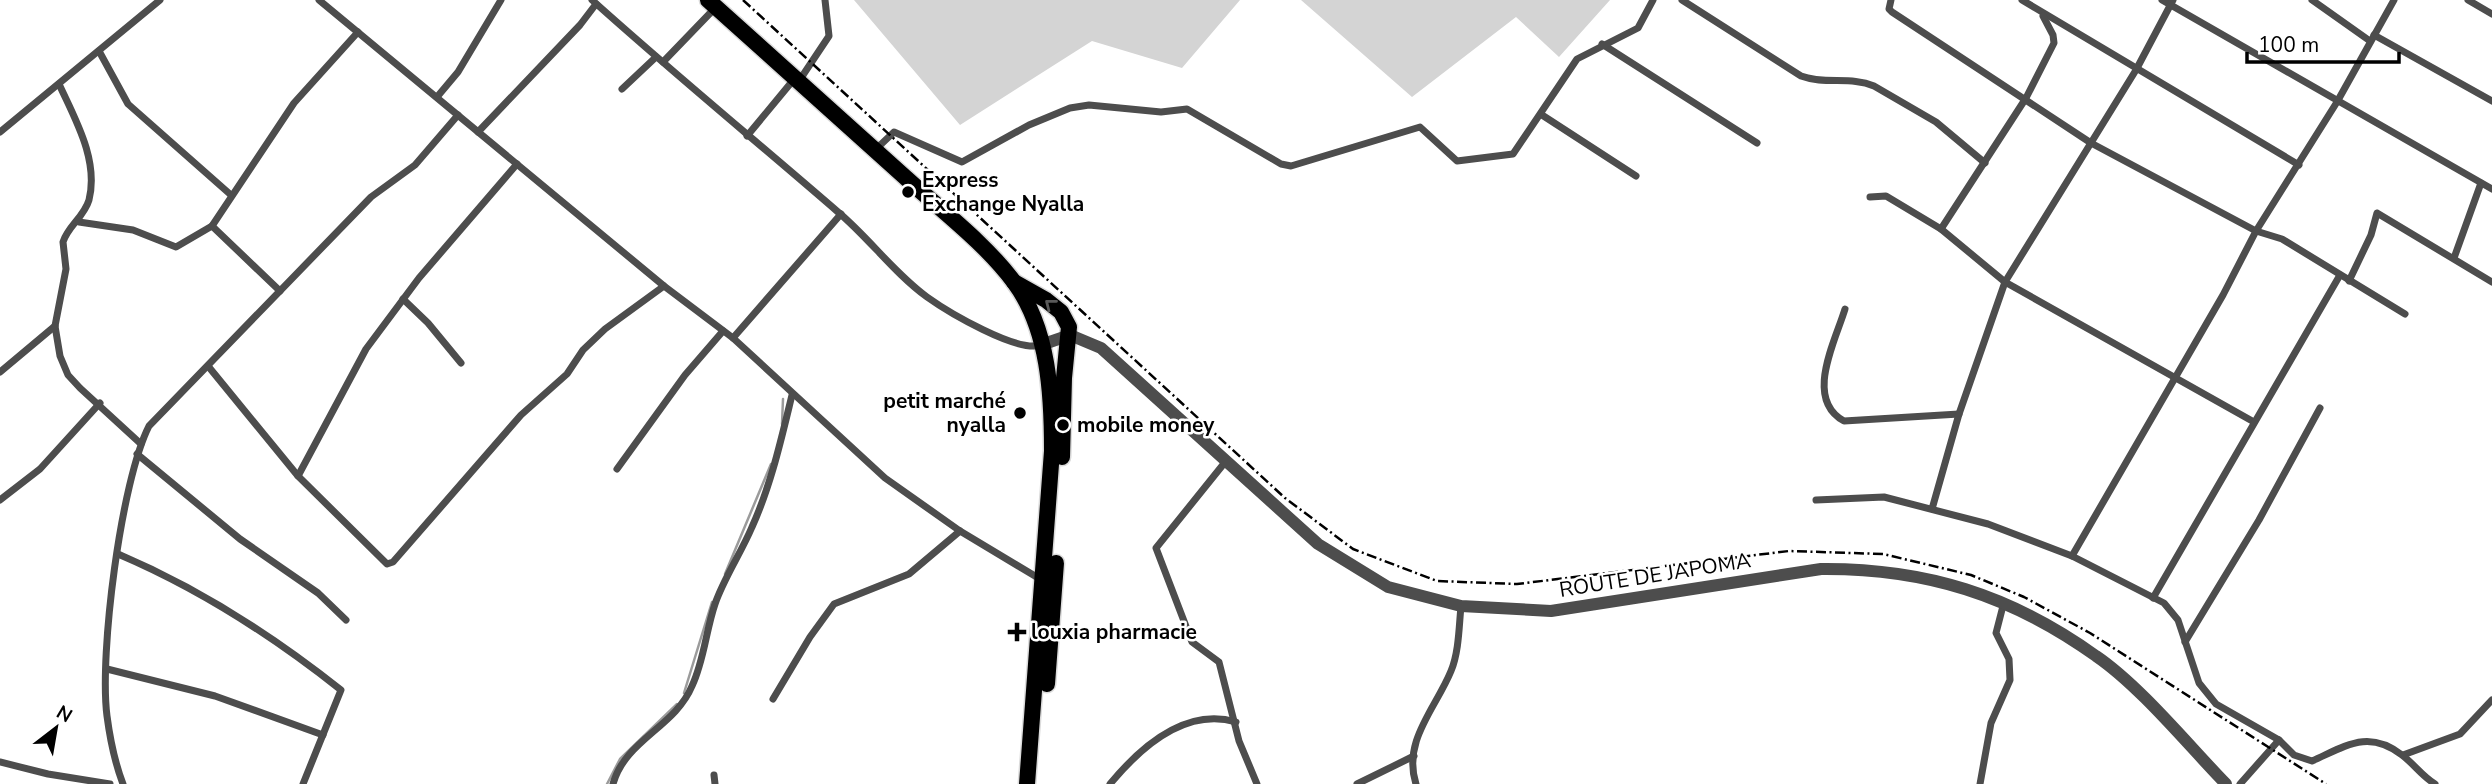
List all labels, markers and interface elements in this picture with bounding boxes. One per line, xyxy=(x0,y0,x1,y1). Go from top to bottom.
scale bar xyxy=(2247,21,2399,65)
text: 100 m xyxy=(2258,31,2319,59)
place label: Express Exchange Nyalla xyxy=(922,166,1084,218)
marker: Express Exchange Nyalla xyxy=(900,184,916,200)
one-way arrow xyxy=(1046,299,1058,312)
place label: petit marché nyalla xyxy=(883,387,1006,439)
marker: petit marché nyalla xyxy=(1012,405,1028,421)
place label: mobile money xyxy=(1077,411,1215,439)
marker: mobile money xyxy=(1055,417,1071,433)
street label: ROUTE DE JAPOMA xyxy=(1557,546,1753,604)
place label: louxia pharmacie xyxy=(1031,618,1197,646)
marker: louxia pharmacie xyxy=(1009,624,1025,640)
north arrow xyxy=(21,693,91,763)
text: N xyxy=(51,699,77,729)

